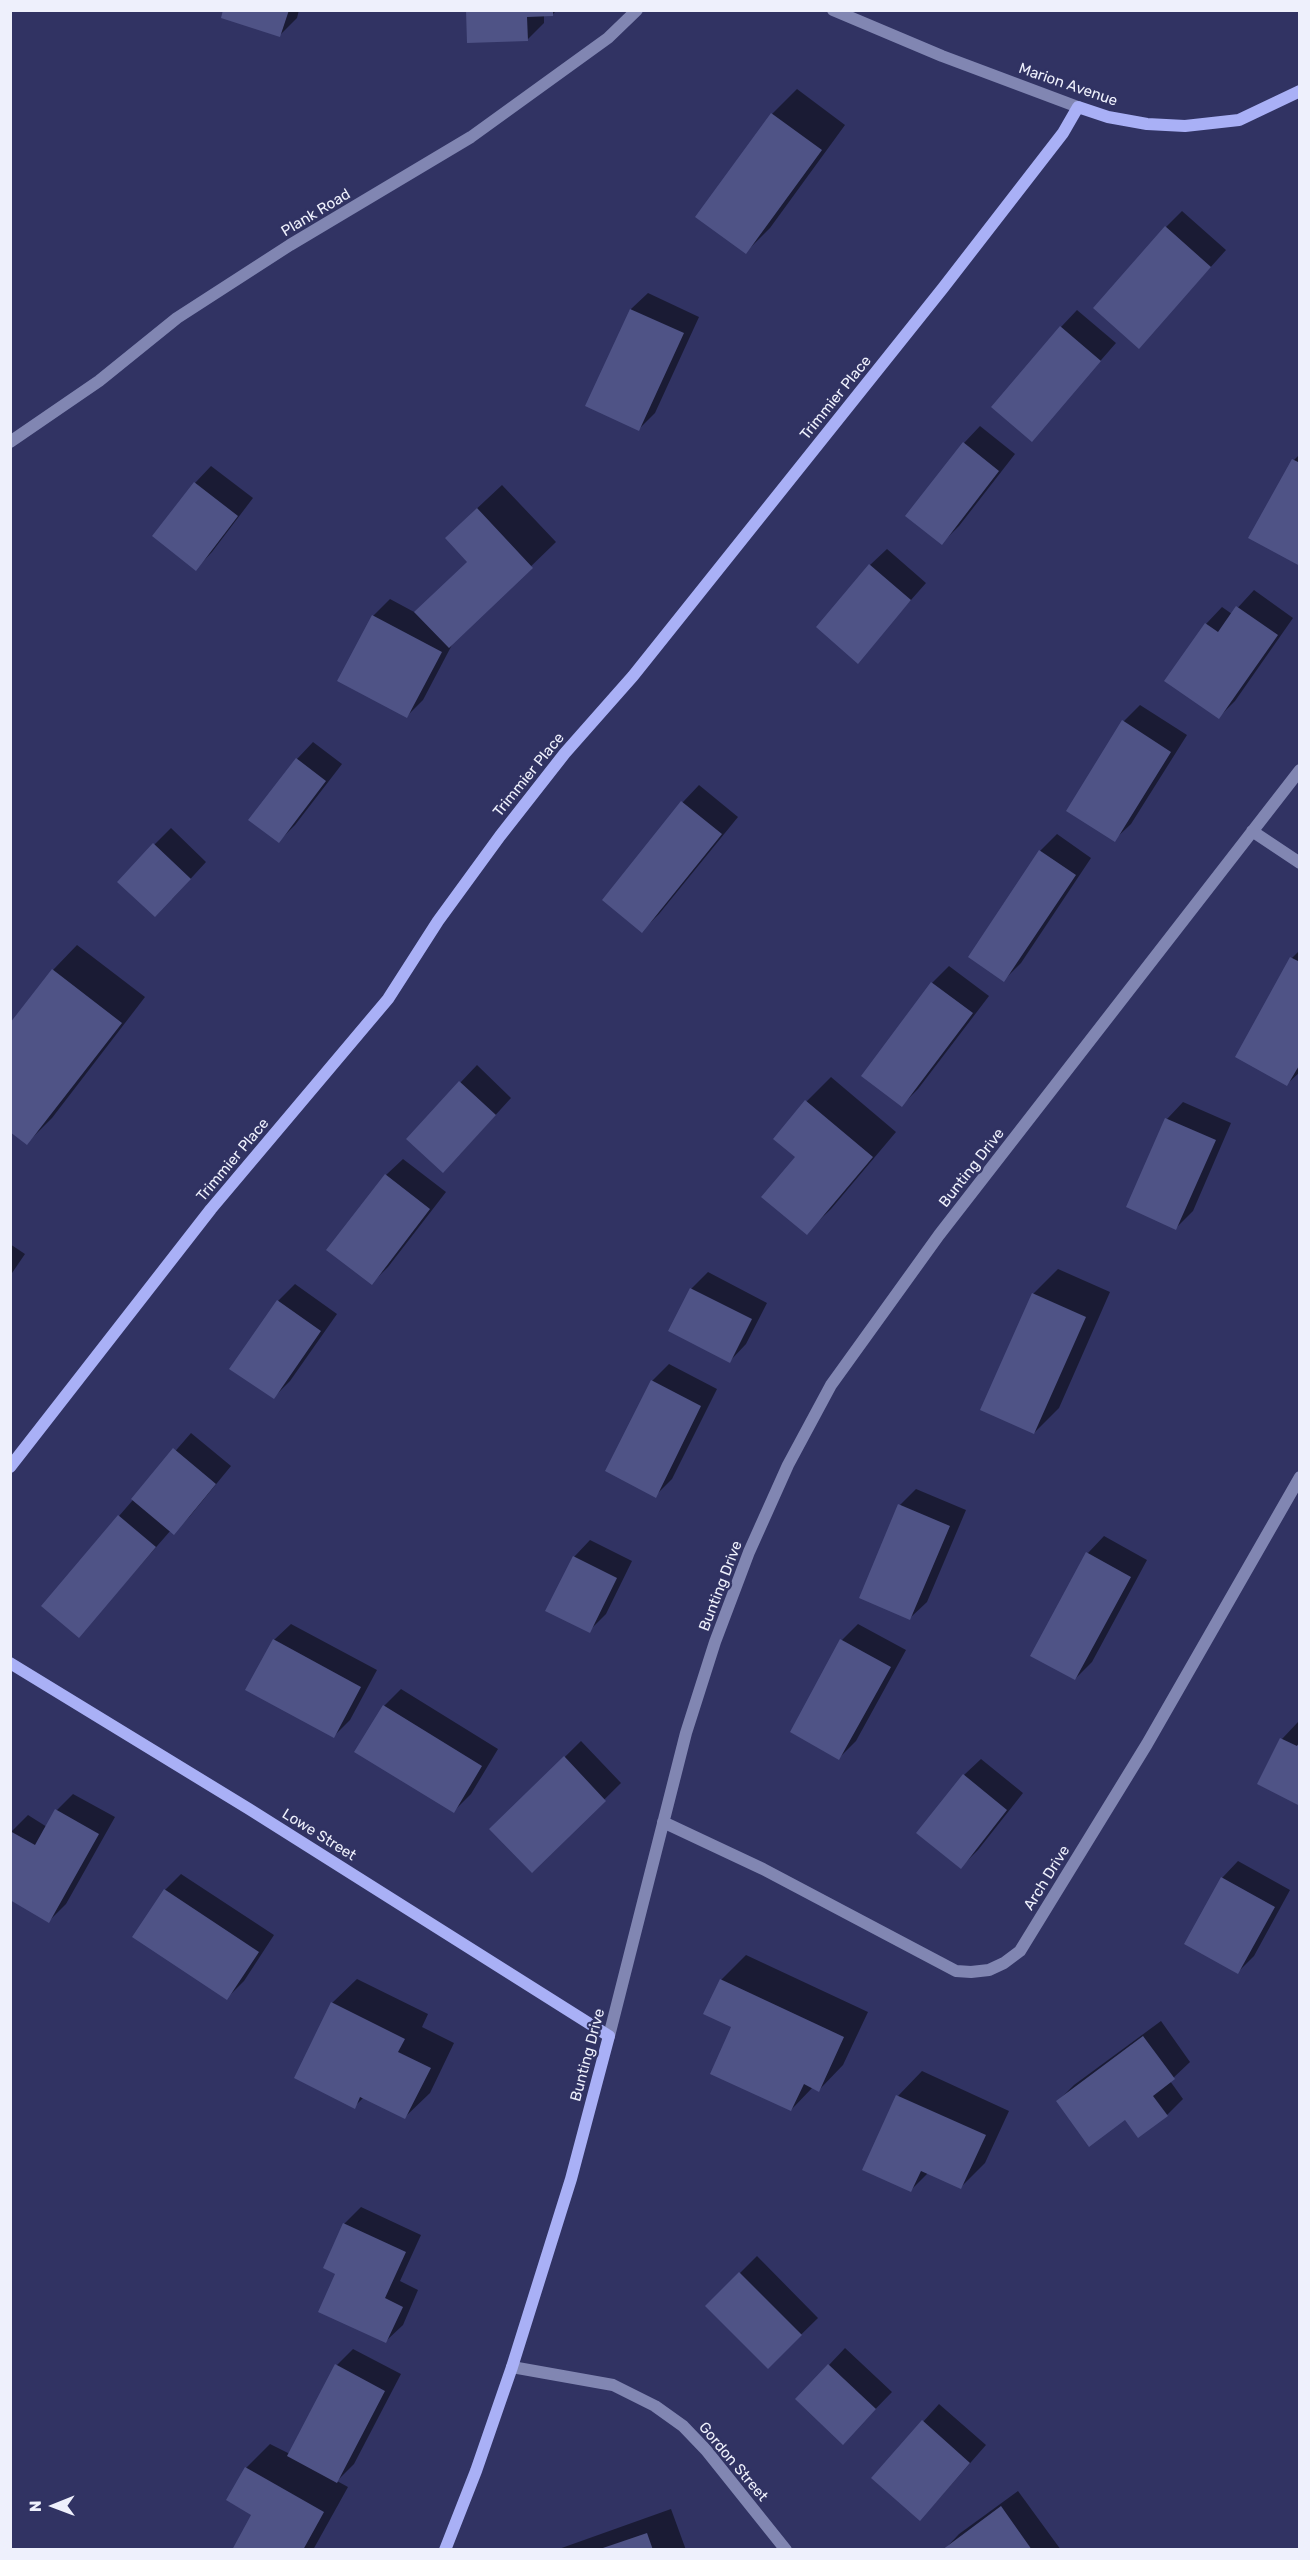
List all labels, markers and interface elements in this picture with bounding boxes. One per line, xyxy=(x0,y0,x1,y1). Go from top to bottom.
street label: Marion Avenue xyxy=(1016,60,1120,110)
street label: Plank Road xyxy=(278,185,354,241)
street label: Trimmier Place xyxy=(797,352,875,444)
street label: Trimmier Place xyxy=(490,729,568,821)
street label: Trimmier Place xyxy=(193,1115,273,1205)
street label: Bunting Drive xyxy=(936,1125,1008,1211)
street label: Bunting Drive xyxy=(696,1538,746,1634)
street label: Lowe Street xyxy=(279,1805,359,1865)
street label: Arch Drive xyxy=(1020,1842,1074,1914)
street label: Bunting Drive xyxy=(567,2007,609,2103)
street label: Gordon Street xyxy=(695,2419,771,2505)
north arrow xyxy=(24,2476,84,2536)
text: N xyxy=(26,2500,45,2512)

